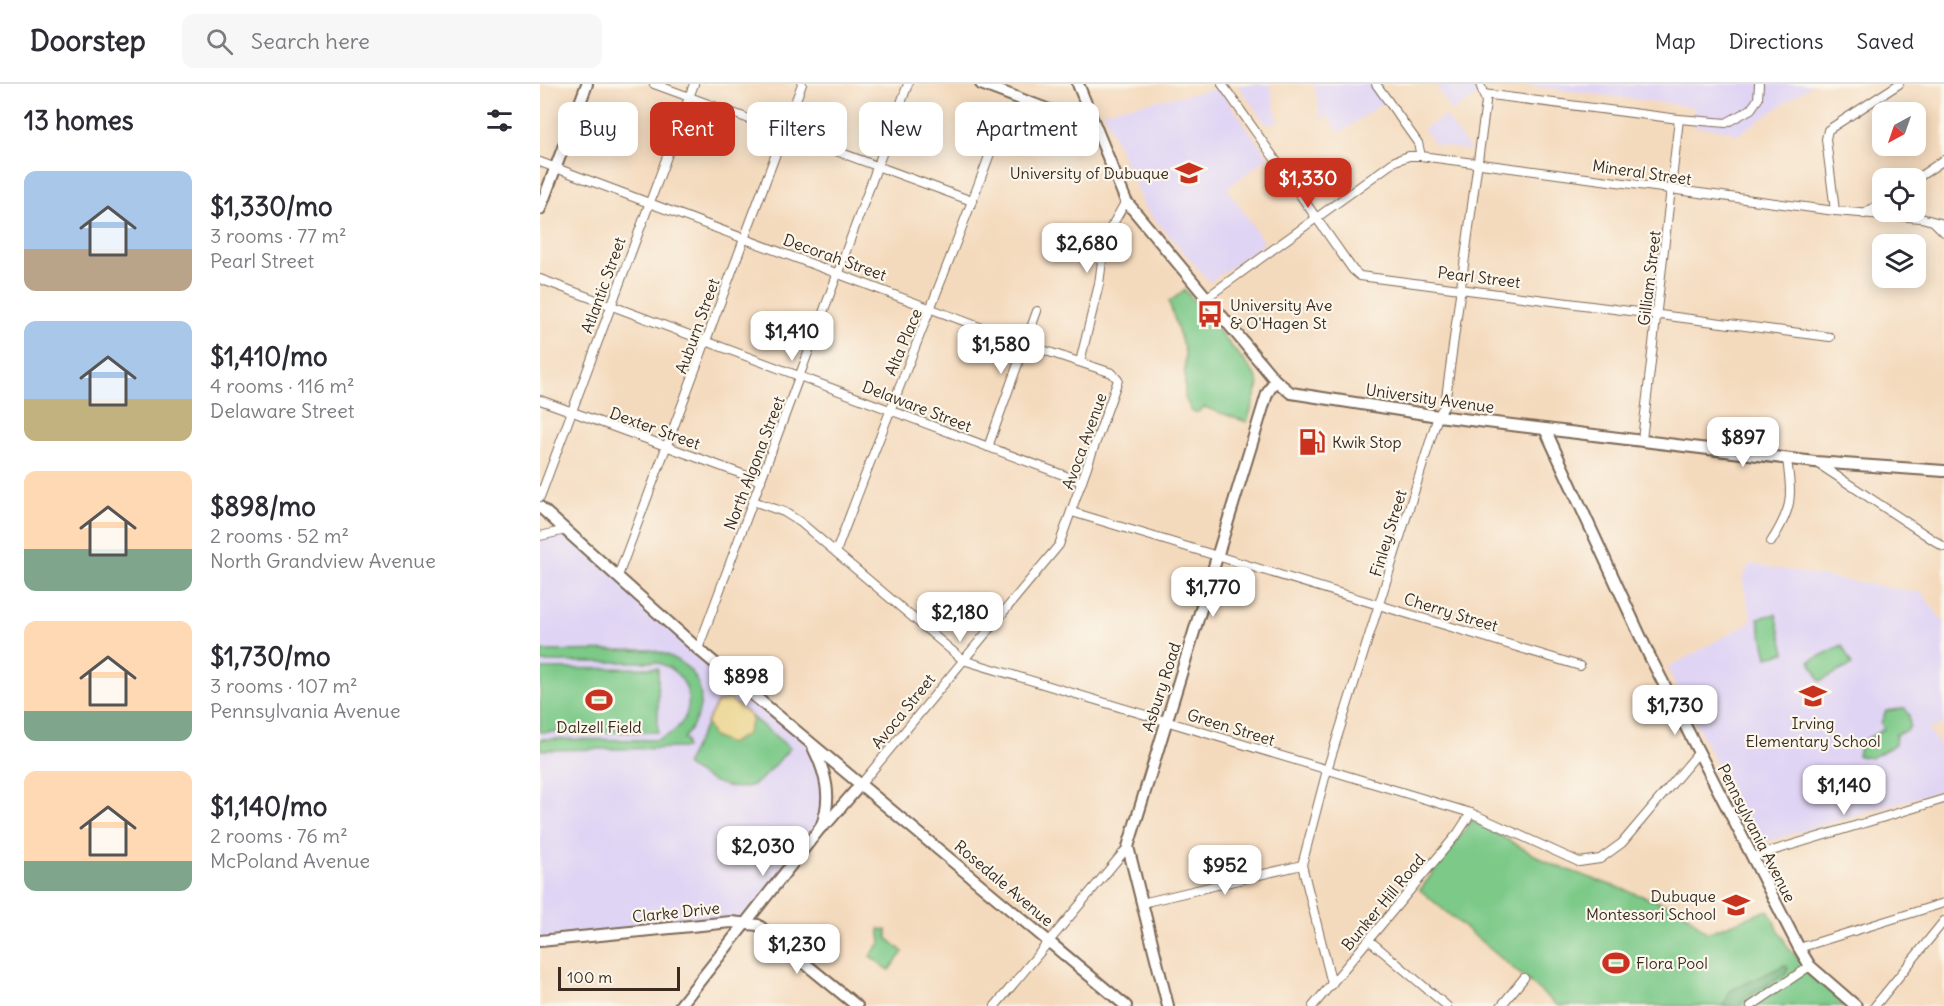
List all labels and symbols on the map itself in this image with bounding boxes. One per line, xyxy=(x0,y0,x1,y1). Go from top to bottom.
north arrow xyxy=(1872,102,1926,156)
street label: Mineral Street xyxy=(1591,155,1693,189)
school or university icon: University of Dubuque xyxy=(1174,158,1204,188)
pin: $1,330 xyxy=(1259,158,1357,209)
place label: University of Dubuque xyxy=(1010,163,1169,183)
pin: $2,680 xyxy=(1038,223,1136,274)
street label: Decorah Street xyxy=(781,229,890,285)
street label: Gilliam Street xyxy=(1633,229,1665,327)
street label: Atlantic Street xyxy=(576,234,630,336)
street label: Pearl Street xyxy=(1436,262,1522,292)
street label: Auburn Street xyxy=(670,275,724,376)
place label: University Ave & O'Hagen St xyxy=(1230,295,1332,333)
bus stop icon: University Ave & O'Hagen St xyxy=(1195,299,1225,329)
street label: Alta Place xyxy=(880,305,926,379)
pin: $1,410 xyxy=(743,311,841,362)
pin: $1,580 xyxy=(952,324,1050,375)
street label: Delaware Street xyxy=(859,376,975,436)
street label: University Avenue xyxy=(1365,379,1495,417)
street label: Avoca Avenue xyxy=(1057,390,1111,492)
street label: North Algona Street xyxy=(719,393,789,533)
street label: Dexter Street xyxy=(607,402,703,454)
pin: $897 xyxy=(1707,417,1779,468)
fuel station icon: Kwik Stop xyxy=(1297,427,1327,457)
place label: Kwik Stop xyxy=(1332,432,1402,452)
street label: Finley Street xyxy=(1365,487,1411,579)
pin: $1,770 xyxy=(1164,567,1262,618)
street label: Cherry Street xyxy=(1402,588,1501,636)
pin: $2,180 xyxy=(911,592,1009,643)
street label: Asbury Road xyxy=(1137,640,1185,734)
pin: $898 xyxy=(710,656,782,707)
street label: Avoca Street xyxy=(867,669,940,752)
school or university icon: Irving Elementary School xyxy=(1798,681,1828,711)
sports icon: Dalzell Field xyxy=(584,685,614,715)
pin: $1,730 xyxy=(1626,685,1724,736)
street label: Green Street xyxy=(1185,704,1278,750)
place label: Irving Elementary School xyxy=(1745,713,1881,751)
place label: Dalzell Field xyxy=(556,717,642,737)
street label: Pennsylvania Avenue xyxy=(1714,761,1800,905)
pin: $1,140 xyxy=(1795,765,1893,816)
pin: $2,030 xyxy=(714,826,812,877)
street label: Rosedale Avenue xyxy=(950,836,1058,930)
pin: $952 xyxy=(1189,845,1261,896)
street label: Bunker Hill Road xyxy=(1337,850,1429,954)
place label: Dubuque Montessori School xyxy=(1586,886,1716,924)
school or university icon: Dubuque Montessori School xyxy=(1721,890,1751,920)
street label: Clarke Drive xyxy=(631,897,721,927)
pin: $1,230 xyxy=(748,924,846,975)
sports icon: Flora Pool xyxy=(1601,948,1631,978)
place label: Flora Pool xyxy=(1636,953,1708,973)
scale bar xyxy=(558,964,680,992)

